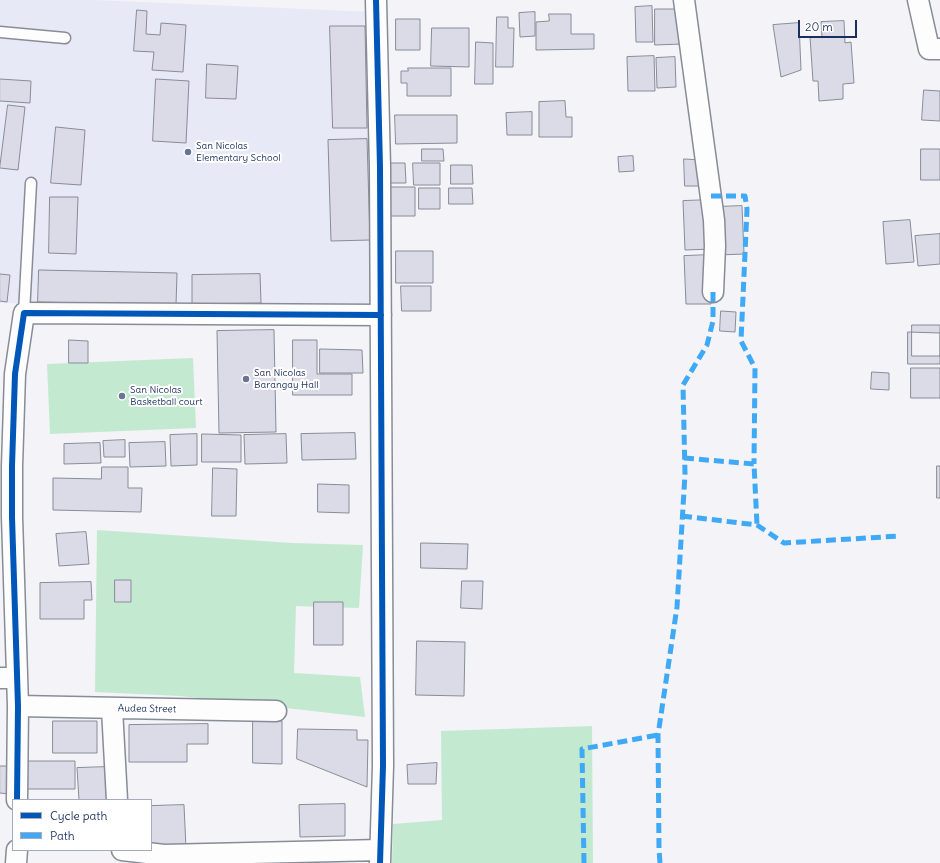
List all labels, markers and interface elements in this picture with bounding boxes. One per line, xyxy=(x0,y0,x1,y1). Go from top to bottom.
scale bar xyxy=(800,12,859,38)
text: 20 m xyxy=(805,19,833,34)
place label: San Nicolas Elementary School xyxy=(196,140,280,164)
marker: San Nicolas Elementary School xyxy=(183,147,193,157)
place label: San Nicolas Barangay Hall xyxy=(254,367,318,390)
marker: San Nicolas Barangay Hall xyxy=(241,374,251,384)
place label: San Nicolas Basketball court xyxy=(130,384,203,408)
marker: San Nicolas Basketball court xyxy=(117,391,127,401)
street label: Audea Street xyxy=(118,702,176,716)
legend xyxy=(12,799,152,851)
text: Cycle path xyxy=(50,808,107,823)
text: Path xyxy=(50,828,75,843)

